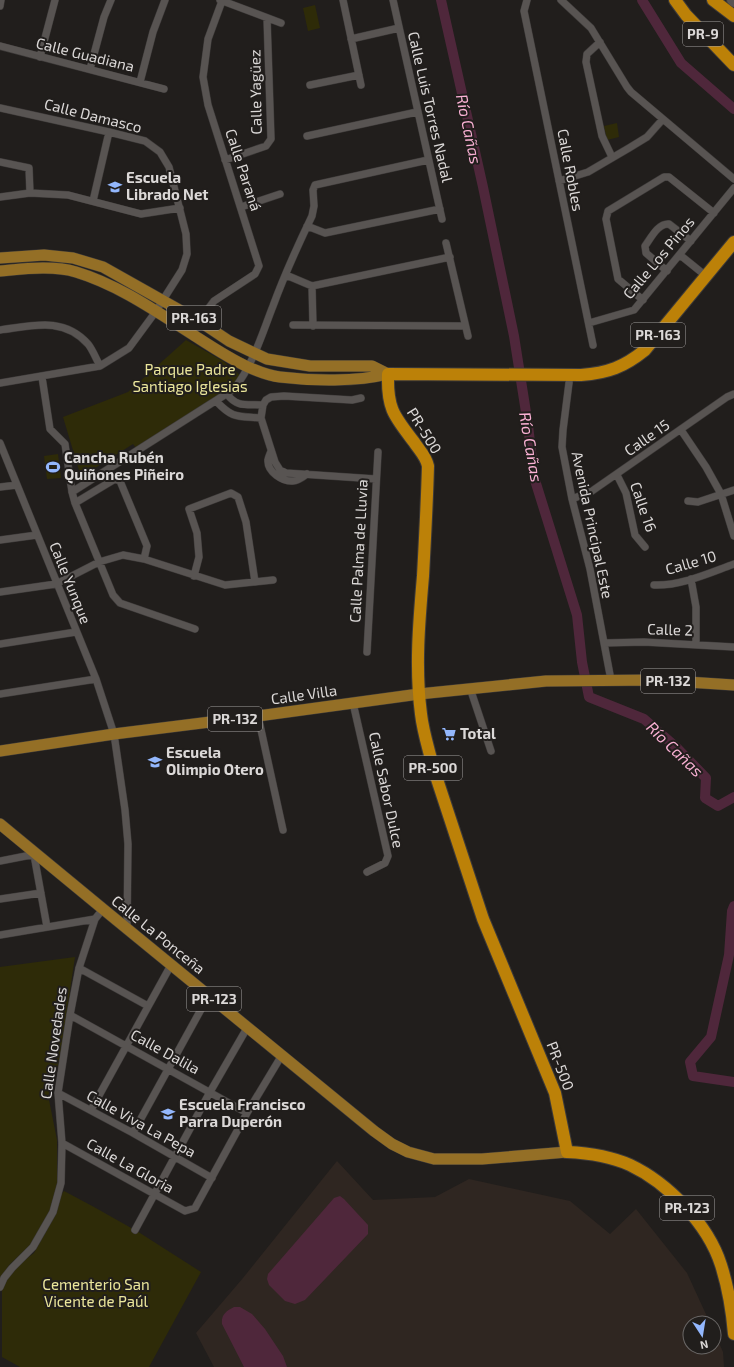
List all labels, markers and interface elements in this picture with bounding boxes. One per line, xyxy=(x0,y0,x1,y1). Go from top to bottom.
road number: PR-9 xyxy=(683,22,723,46)
street label: Calle Luis Torres Nadal xyxy=(405,30,457,184)
street label: Calle Guadiana xyxy=(34,33,136,75)
street label: Calle Yagüez xyxy=(245,49,265,135)
water label: Río Cañas xyxy=(453,92,486,166)
street label: Calle Damasco xyxy=(43,94,144,136)
street label: Calle Paraná xyxy=(222,126,266,213)
street label: Calle Robles xyxy=(554,127,588,213)
place label: Escuela Librado Net xyxy=(126,168,209,203)
school or university icon: Escuela Librado Net xyxy=(107,179,123,195)
street label: Calle Los Pinos xyxy=(619,213,698,302)
road number: PR-163 xyxy=(167,306,221,330)
road number: PR-163 xyxy=(631,323,685,347)
park label: Parque Padre Santiago Iglesias xyxy=(132,360,248,395)
street label: PR-500 xyxy=(404,404,446,457)
water label: Río Cañas xyxy=(516,410,547,484)
street label: Calle 15 xyxy=(620,415,673,459)
place label: Cancha Rubén Quiñones Piñeiro xyxy=(64,448,184,484)
street label: Avenida Principal Este xyxy=(569,450,617,600)
sports icon: Cancha Rubén Quiñones Piñeiro xyxy=(45,459,61,475)
street label: Calle Palma de Lluvia xyxy=(345,479,371,623)
street label: Calle 16 xyxy=(627,479,661,534)
street label: Calle Yunque xyxy=(46,539,96,626)
street label: Calle 10 xyxy=(663,546,718,578)
street label: Calle 2 xyxy=(647,619,693,639)
road number: PR-132 xyxy=(641,669,695,693)
street label: Calle Villa xyxy=(270,680,338,708)
road number: PR-132 xyxy=(208,707,262,731)
water label: Río Cañas xyxy=(643,717,708,780)
place label: Total xyxy=(460,724,496,742)
supermarket icon: Total xyxy=(441,726,457,742)
street label: Calle Sabor Dulce xyxy=(366,730,408,849)
place label: Escuela Olimpio Otero xyxy=(166,743,264,778)
school or university icon: Escuela Olimpio Otero xyxy=(147,754,163,770)
road number: PR-500 xyxy=(404,756,462,780)
street label: Calle La Ponceña xyxy=(108,891,209,977)
street label: Calle Novedades xyxy=(36,986,70,1100)
road number: PR-123 xyxy=(187,987,241,1011)
street label: Calle Dalila xyxy=(128,1025,203,1077)
street label: PR-500 xyxy=(543,1039,578,1093)
street label: Calle Viva La Pepa xyxy=(84,1086,199,1161)
place label: Escuela Francisco Parra Duperón xyxy=(179,1095,306,1130)
school or university icon: Escuela Francisco Parra Duperón xyxy=(160,1106,176,1122)
street label: Calle La Gloria xyxy=(84,1134,177,1196)
road number: PR-123 xyxy=(660,1196,714,1220)
park label: Cementerio San Vicente de Paúl xyxy=(42,1275,150,1310)
north arrow xyxy=(682,1315,722,1355)
text: N xyxy=(699,1338,709,1352)

